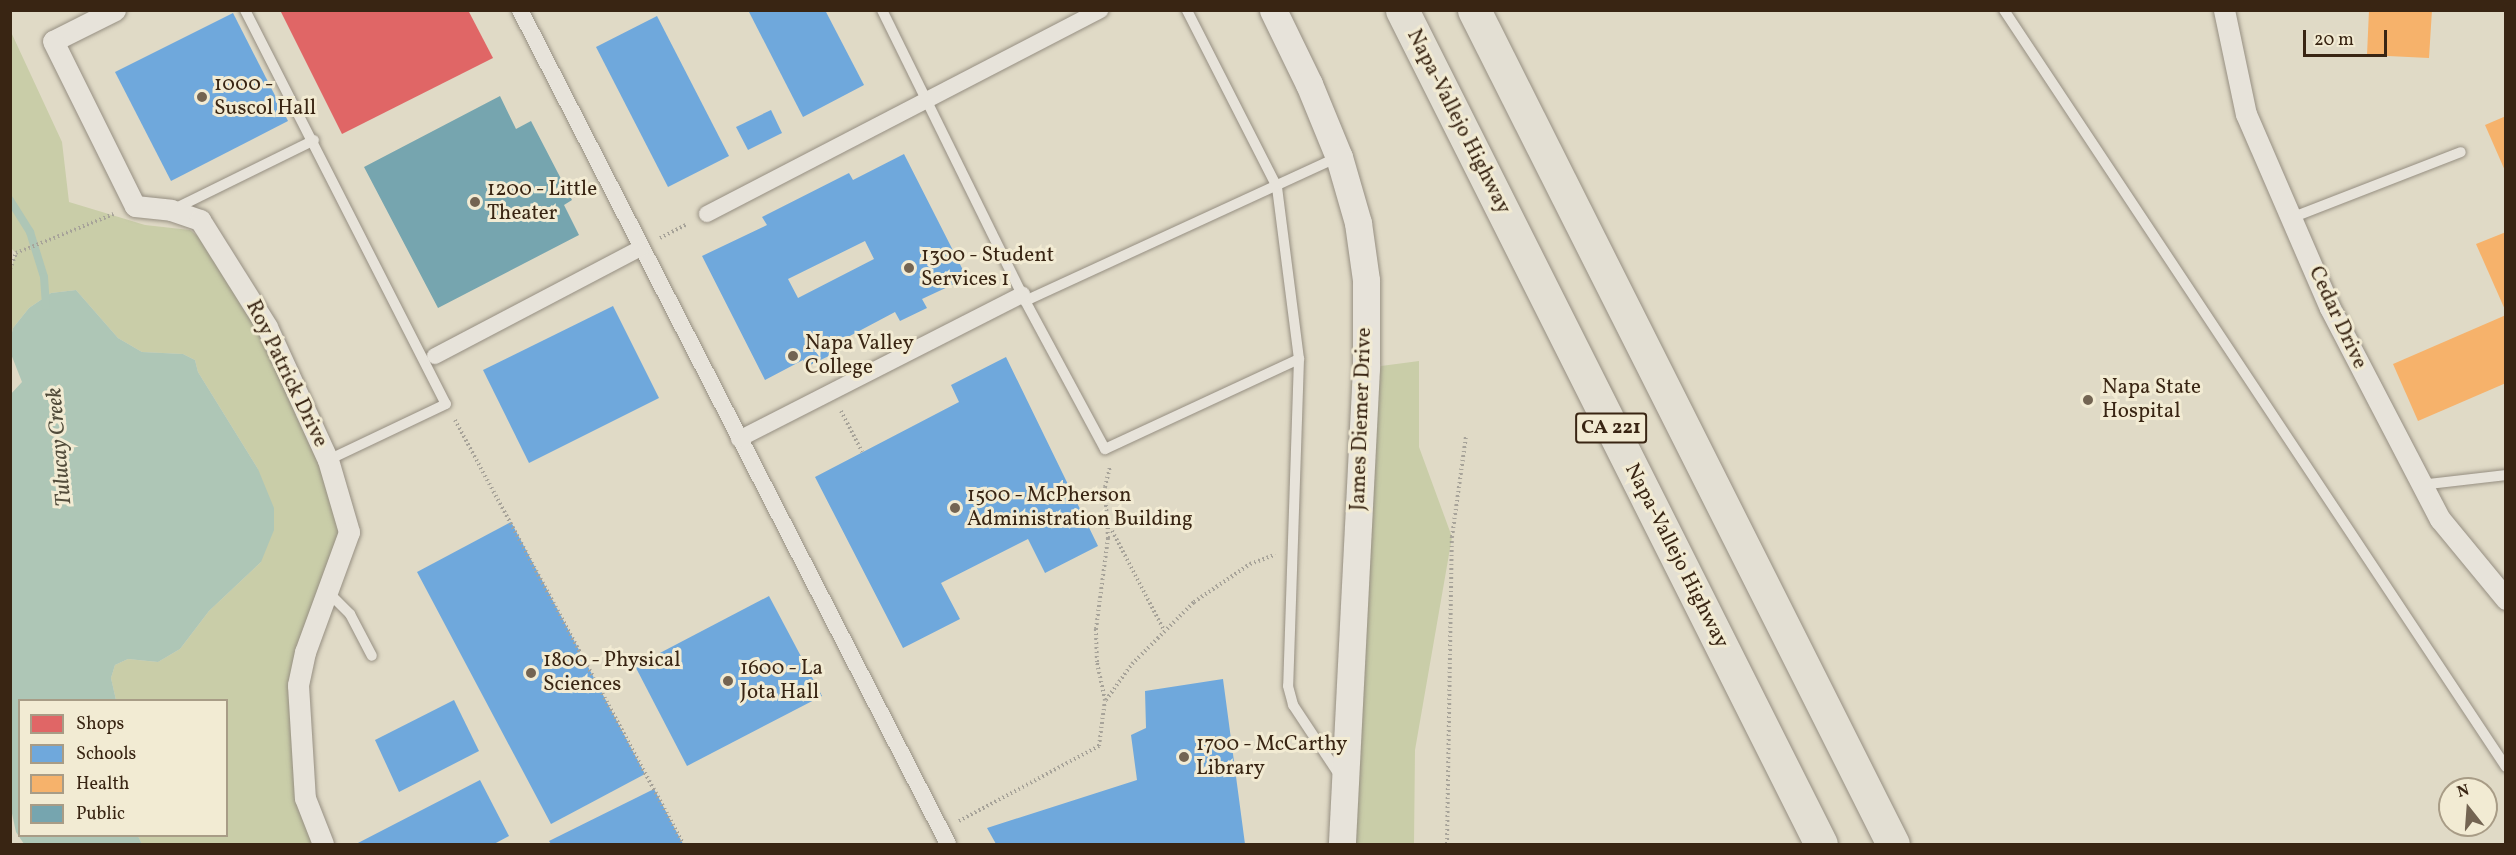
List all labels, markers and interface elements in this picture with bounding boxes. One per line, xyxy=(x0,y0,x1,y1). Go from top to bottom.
scale bar xyxy=(2306,18,2390,56)
street label: Napa-Vallejo Highway xyxy=(1401,25,1515,219)
text: 20 m xyxy=(2314,28,2354,53)
place label: 1000 - Suscol Hall xyxy=(214,72,316,122)
marker: 1000 - Suscol Hall xyxy=(195,90,209,104)
place label: 1200 - Little Theater xyxy=(487,177,598,227)
marker: 1200 - Little Theater xyxy=(468,195,482,209)
place label: 1300 - Student Services 1 xyxy=(921,243,1055,293)
marker: 1300 - Student Services 1 xyxy=(902,261,916,275)
street label: Cedar Drive xyxy=(2302,263,2372,373)
street label: Roy Patrick Drive xyxy=(239,296,333,452)
street label: James Diemer Drive xyxy=(1346,327,1378,511)
place label: Napa Valley College xyxy=(805,331,914,381)
marker: Napa Valley College xyxy=(786,349,800,363)
place label: Napa State Hospital xyxy=(2102,375,2201,425)
water label: Tulucay Creek xyxy=(42,386,78,508)
marker: Napa State Hospital xyxy=(2079,391,2097,409)
road number: CA 221 xyxy=(1575,411,1647,445)
street label: Napa-Vallejo Highway xyxy=(1619,459,1733,653)
place label: 1500 - McPherson Administration Building xyxy=(967,483,1193,533)
marker: 1500 - McPherson Administration Building xyxy=(948,501,962,515)
place label: 1800 - Physical Sciences xyxy=(543,648,681,698)
place label: 1600 - La Jota Hall xyxy=(740,656,824,706)
marker: 1800 - Physical Sciences xyxy=(524,666,538,680)
marker: 1600 - La Jota Hall xyxy=(721,674,735,688)
legend xyxy=(18,699,228,837)
text: Shops xyxy=(76,712,124,737)
place label: 1700 - McCarthy Library xyxy=(1196,732,1348,782)
text: Schools xyxy=(76,742,136,767)
marker: 1700 - McCarthy Library xyxy=(1177,750,1191,764)
text: Health xyxy=(76,772,129,797)
north arrow xyxy=(2438,777,2498,837)
text: N xyxy=(2455,779,2472,804)
text: Public xyxy=(76,802,125,827)

